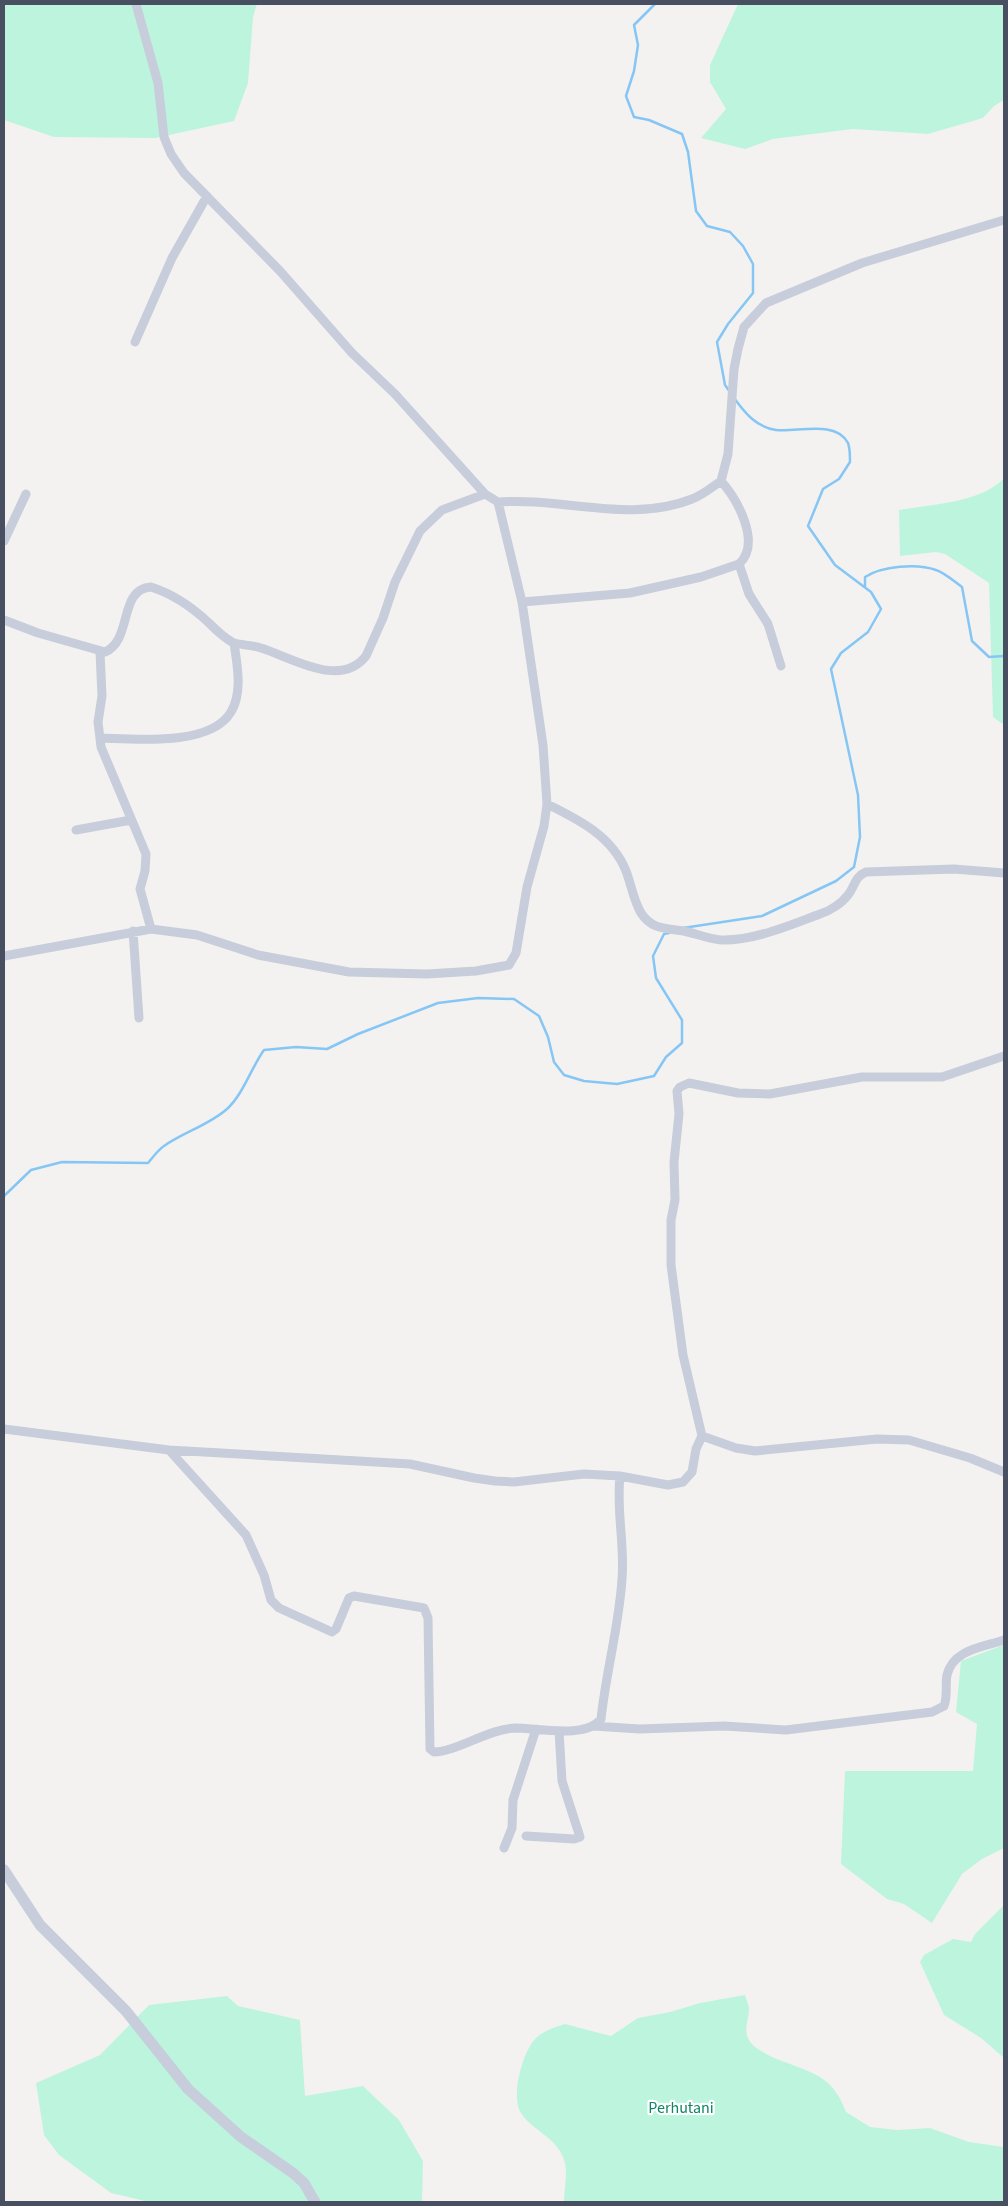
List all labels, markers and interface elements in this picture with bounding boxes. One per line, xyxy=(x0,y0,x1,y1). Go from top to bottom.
park label: Perhutani xyxy=(648,2097,714,2119)

